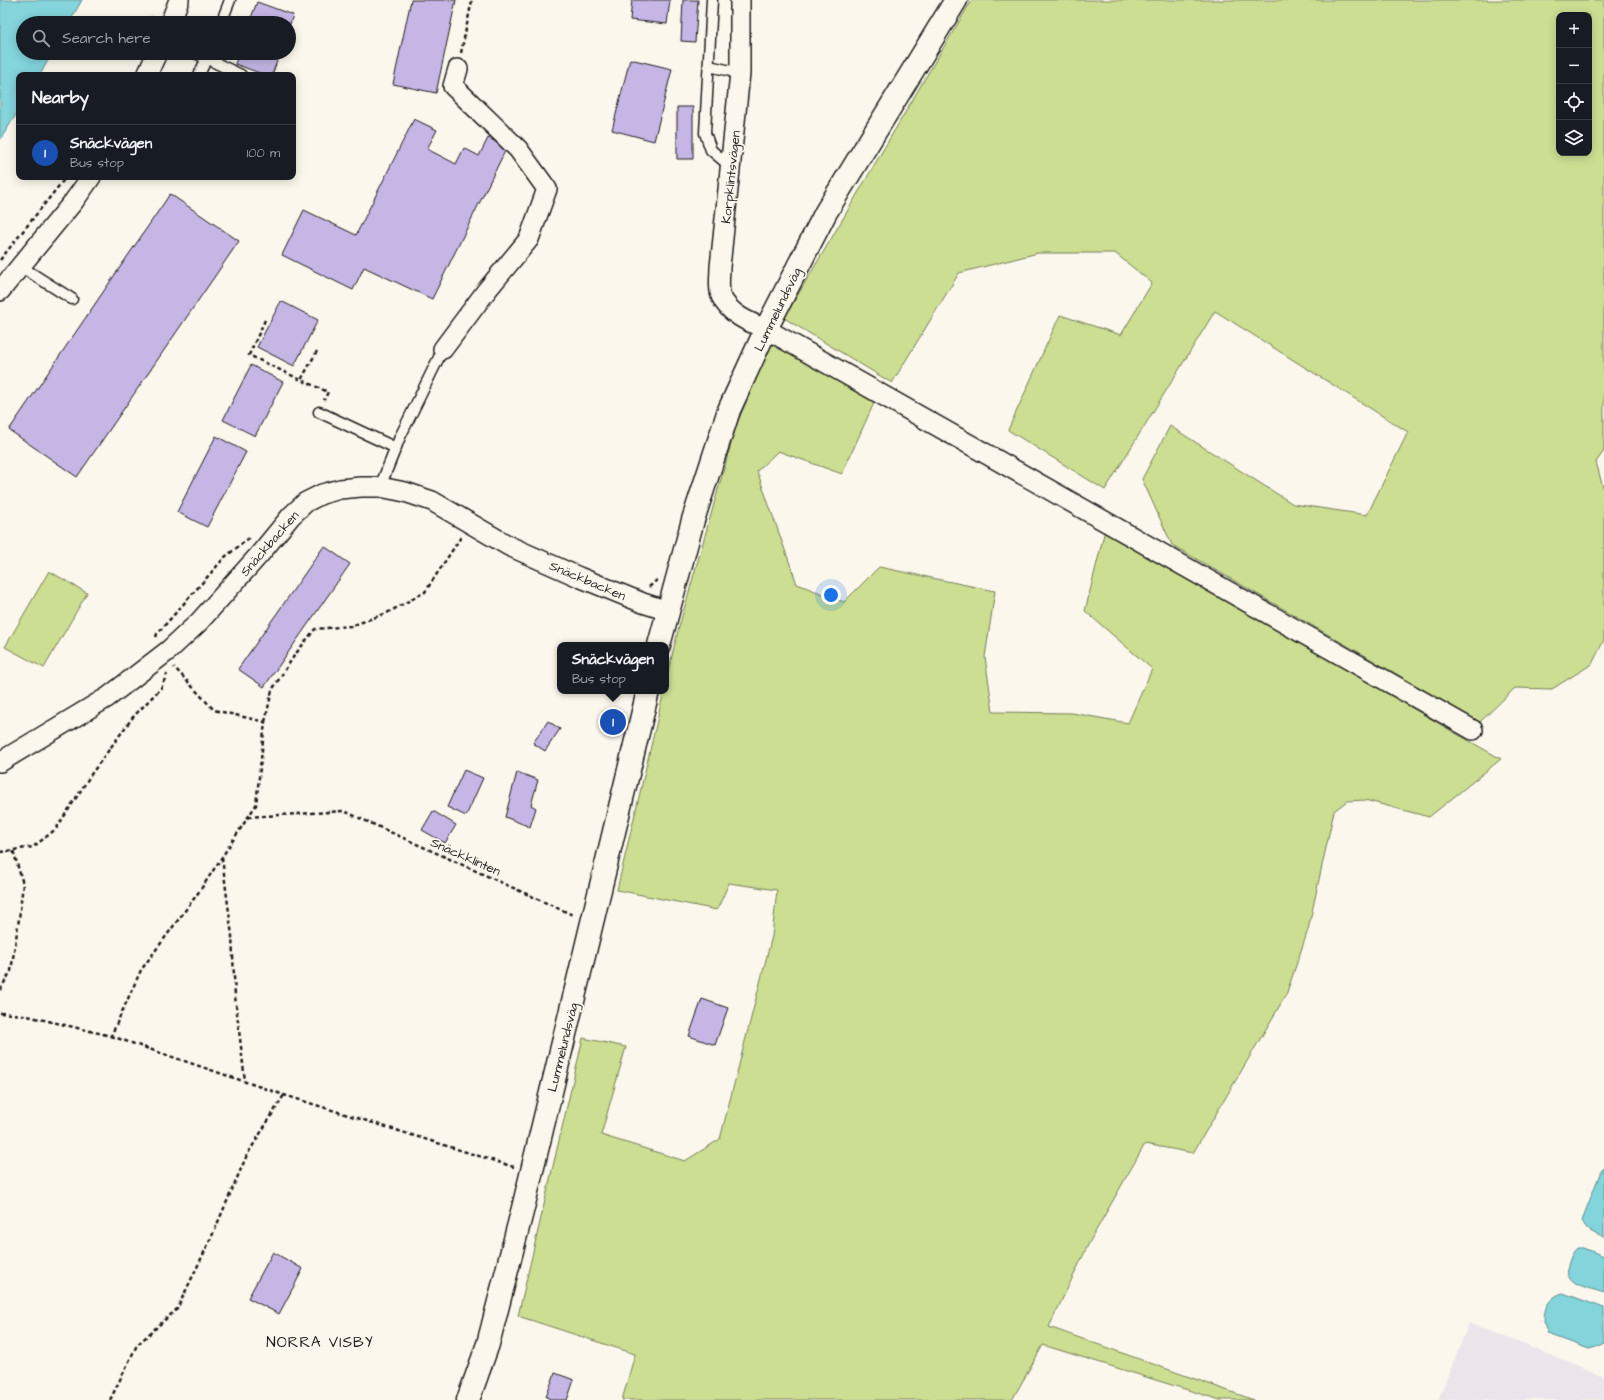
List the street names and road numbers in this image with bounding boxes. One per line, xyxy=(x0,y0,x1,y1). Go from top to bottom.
street label: Korpklintsvägen xyxy=(717,129,746,225)
street label: Lummelundsväg xyxy=(750,264,807,355)
street label: Snäckbacken xyxy=(236,507,304,580)
street label: Snäckbacken xyxy=(547,557,629,605)
street label: Snäckklinten xyxy=(428,833,504,881)
street label: Lummelundsväg xyxy=(543,1001,584,1094)

